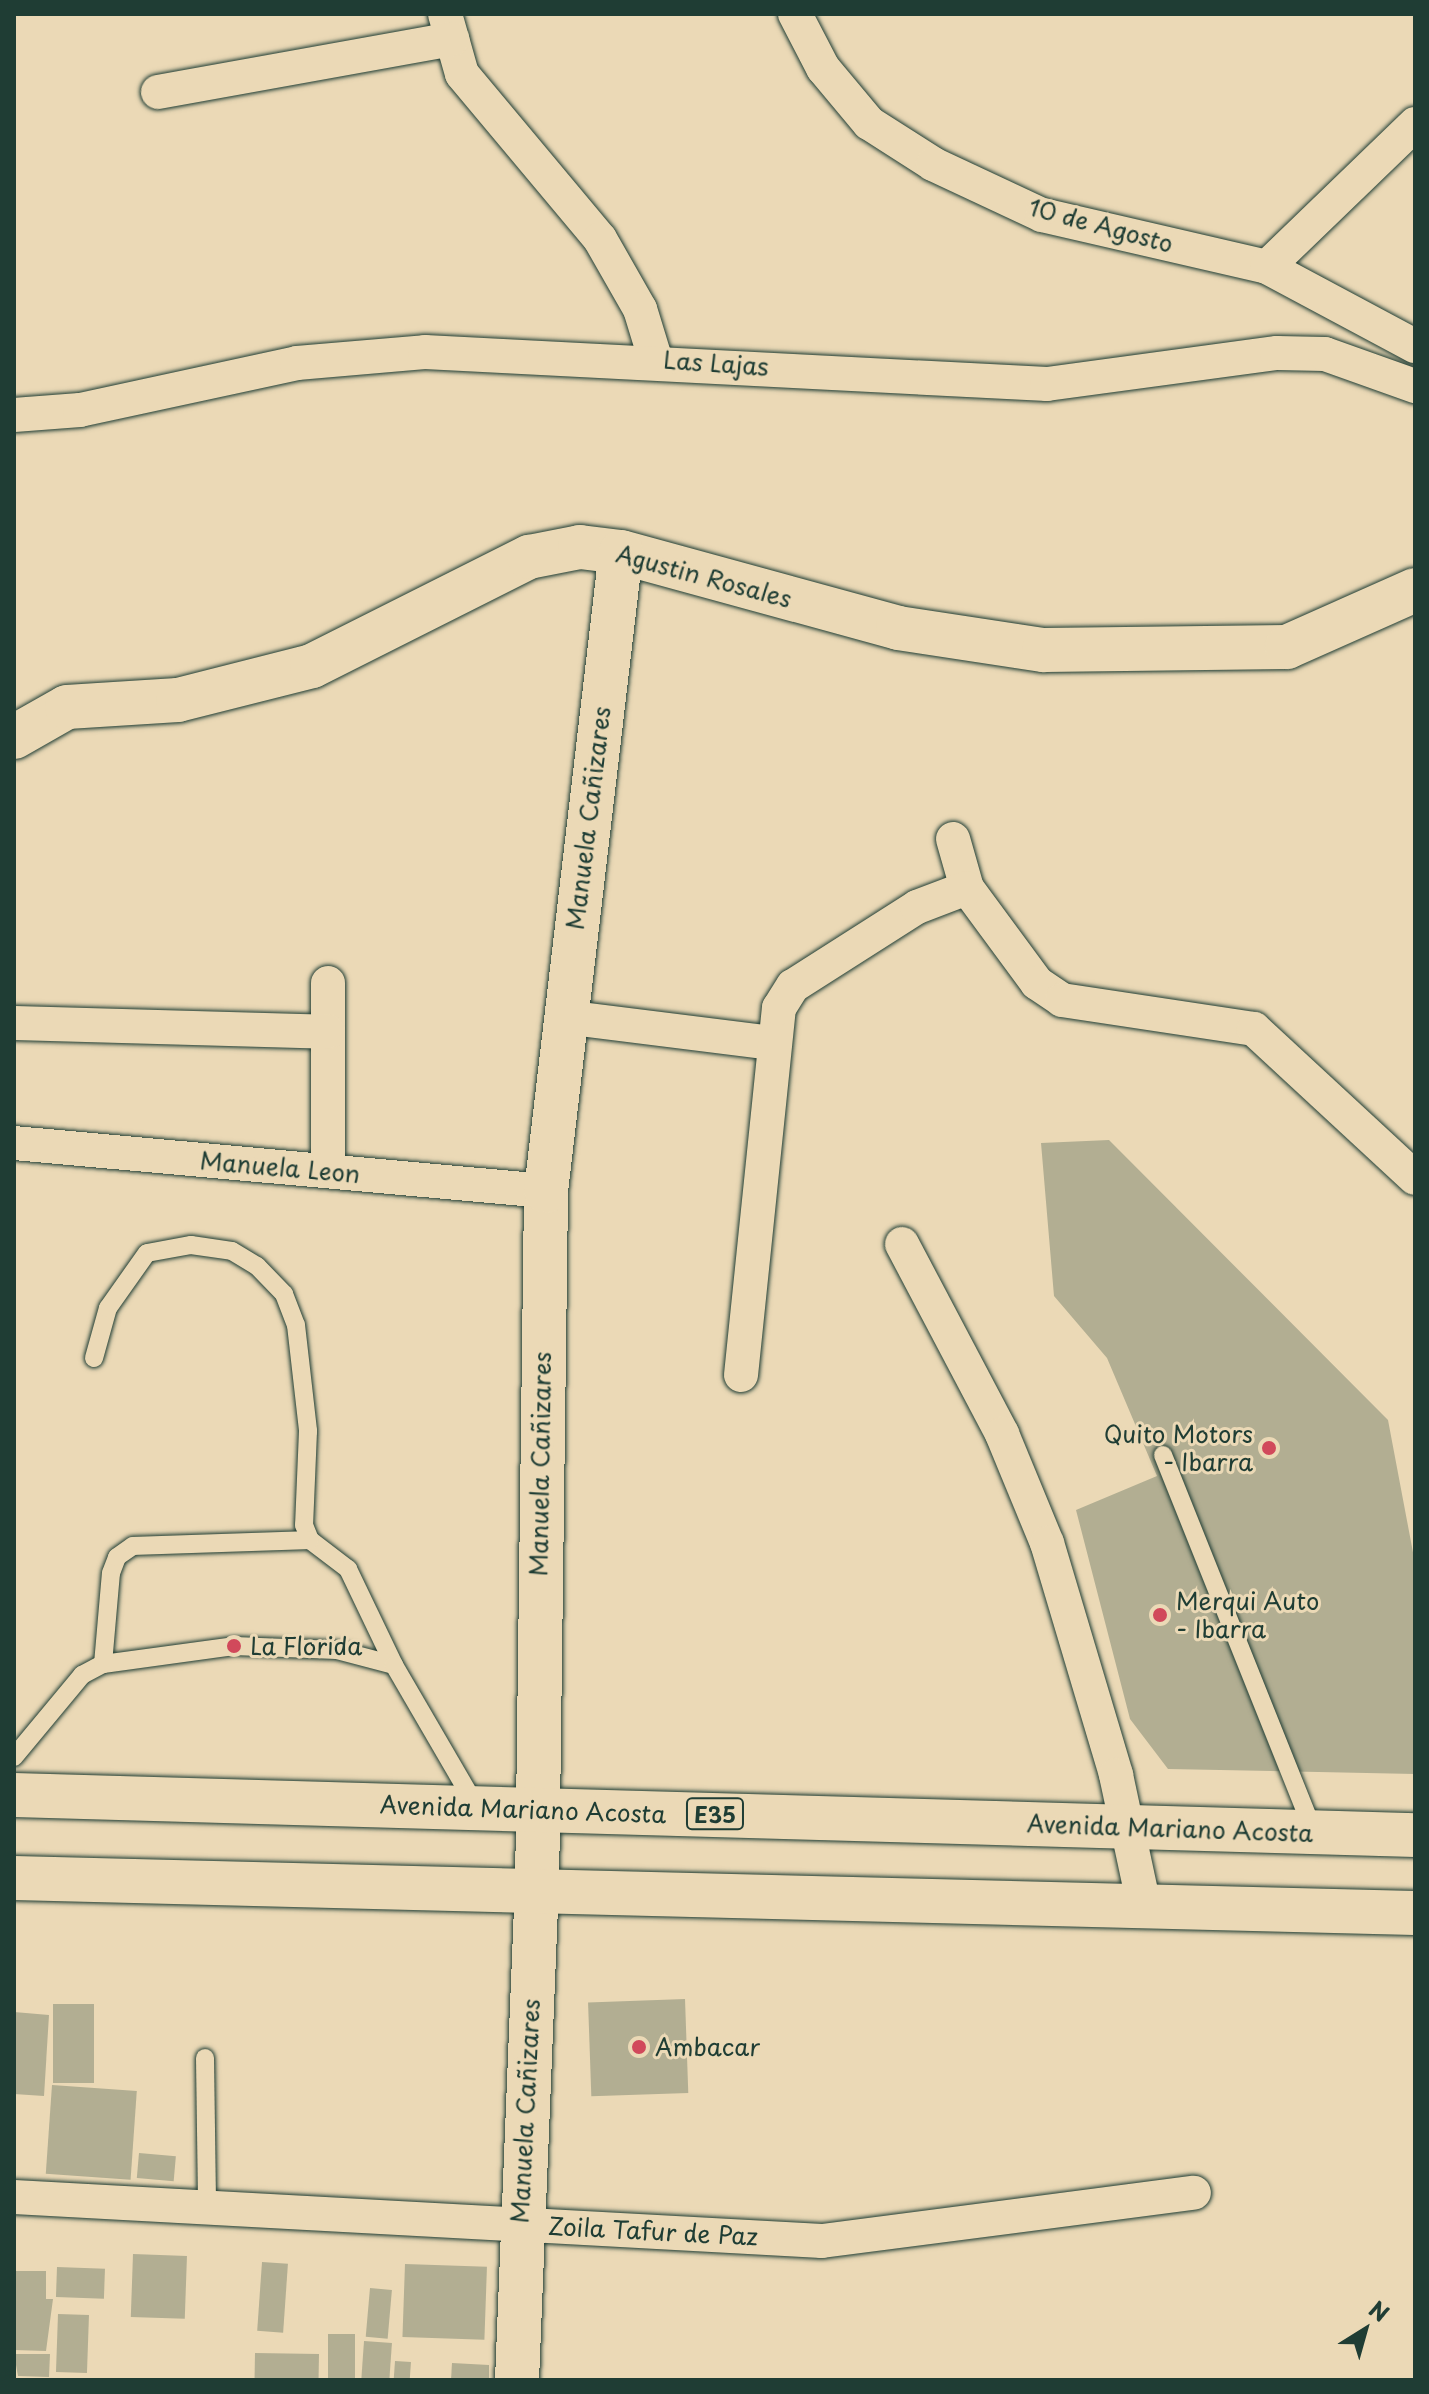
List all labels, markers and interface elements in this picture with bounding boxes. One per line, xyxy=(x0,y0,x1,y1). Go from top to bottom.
street label: 10 de Agosto xyxy=(1024,192,1178,258)
street label: Las Lajas xyxy=(661,345,771,381)
street label: Agustin Rosales xyxy=(613,539,795,613)
street label: Manuela Cañizares xyxy=(560,706,616,930)
street label: Manuela Leon xyxy=(199,1146,361,1188)
street label: Manuela Cañizares xyxy=(524,1352,556,1576)
place label: Quito Motors - Ibarra xyxy=(1103,1420,1253,1476)
marker: Quito Motors - Ibarra xyxy=(1260,1439,1278,1457)
place label: Merqui Auto - Ibarra xyxy=(1176,1587,1320,1643)
marker: Merqui Auto - Ibarra xyxy=(1151,1606,1169,1624)
place label: La Florida xyxy=(250,1632,366,1660)
marker: La Florida xyxy=(225,1637,243,1655)
street label: Avenida Mariano Acosta xyxy=(381,1790,665,1828)
road number: E35 xyxy=(685,1796,745,1832)
street label: Avenida Mariano Acosta xyxy=(1028,1809,1312,1847)
street label: Manuela Cañizares xyxy=(505,1999,545,2223)
place label: Ambacar xyxy=(655,2033,760,2061)
marker: Ambacar xyxy=(630,2038,648,2056)
street label: Zoila Tafur de Paz xyxy=(547,2211,759,2251)
north arrow xyxy=(1325,2290,1405,2370)
text: N xyxy=(1363,2292,1397,2329)

